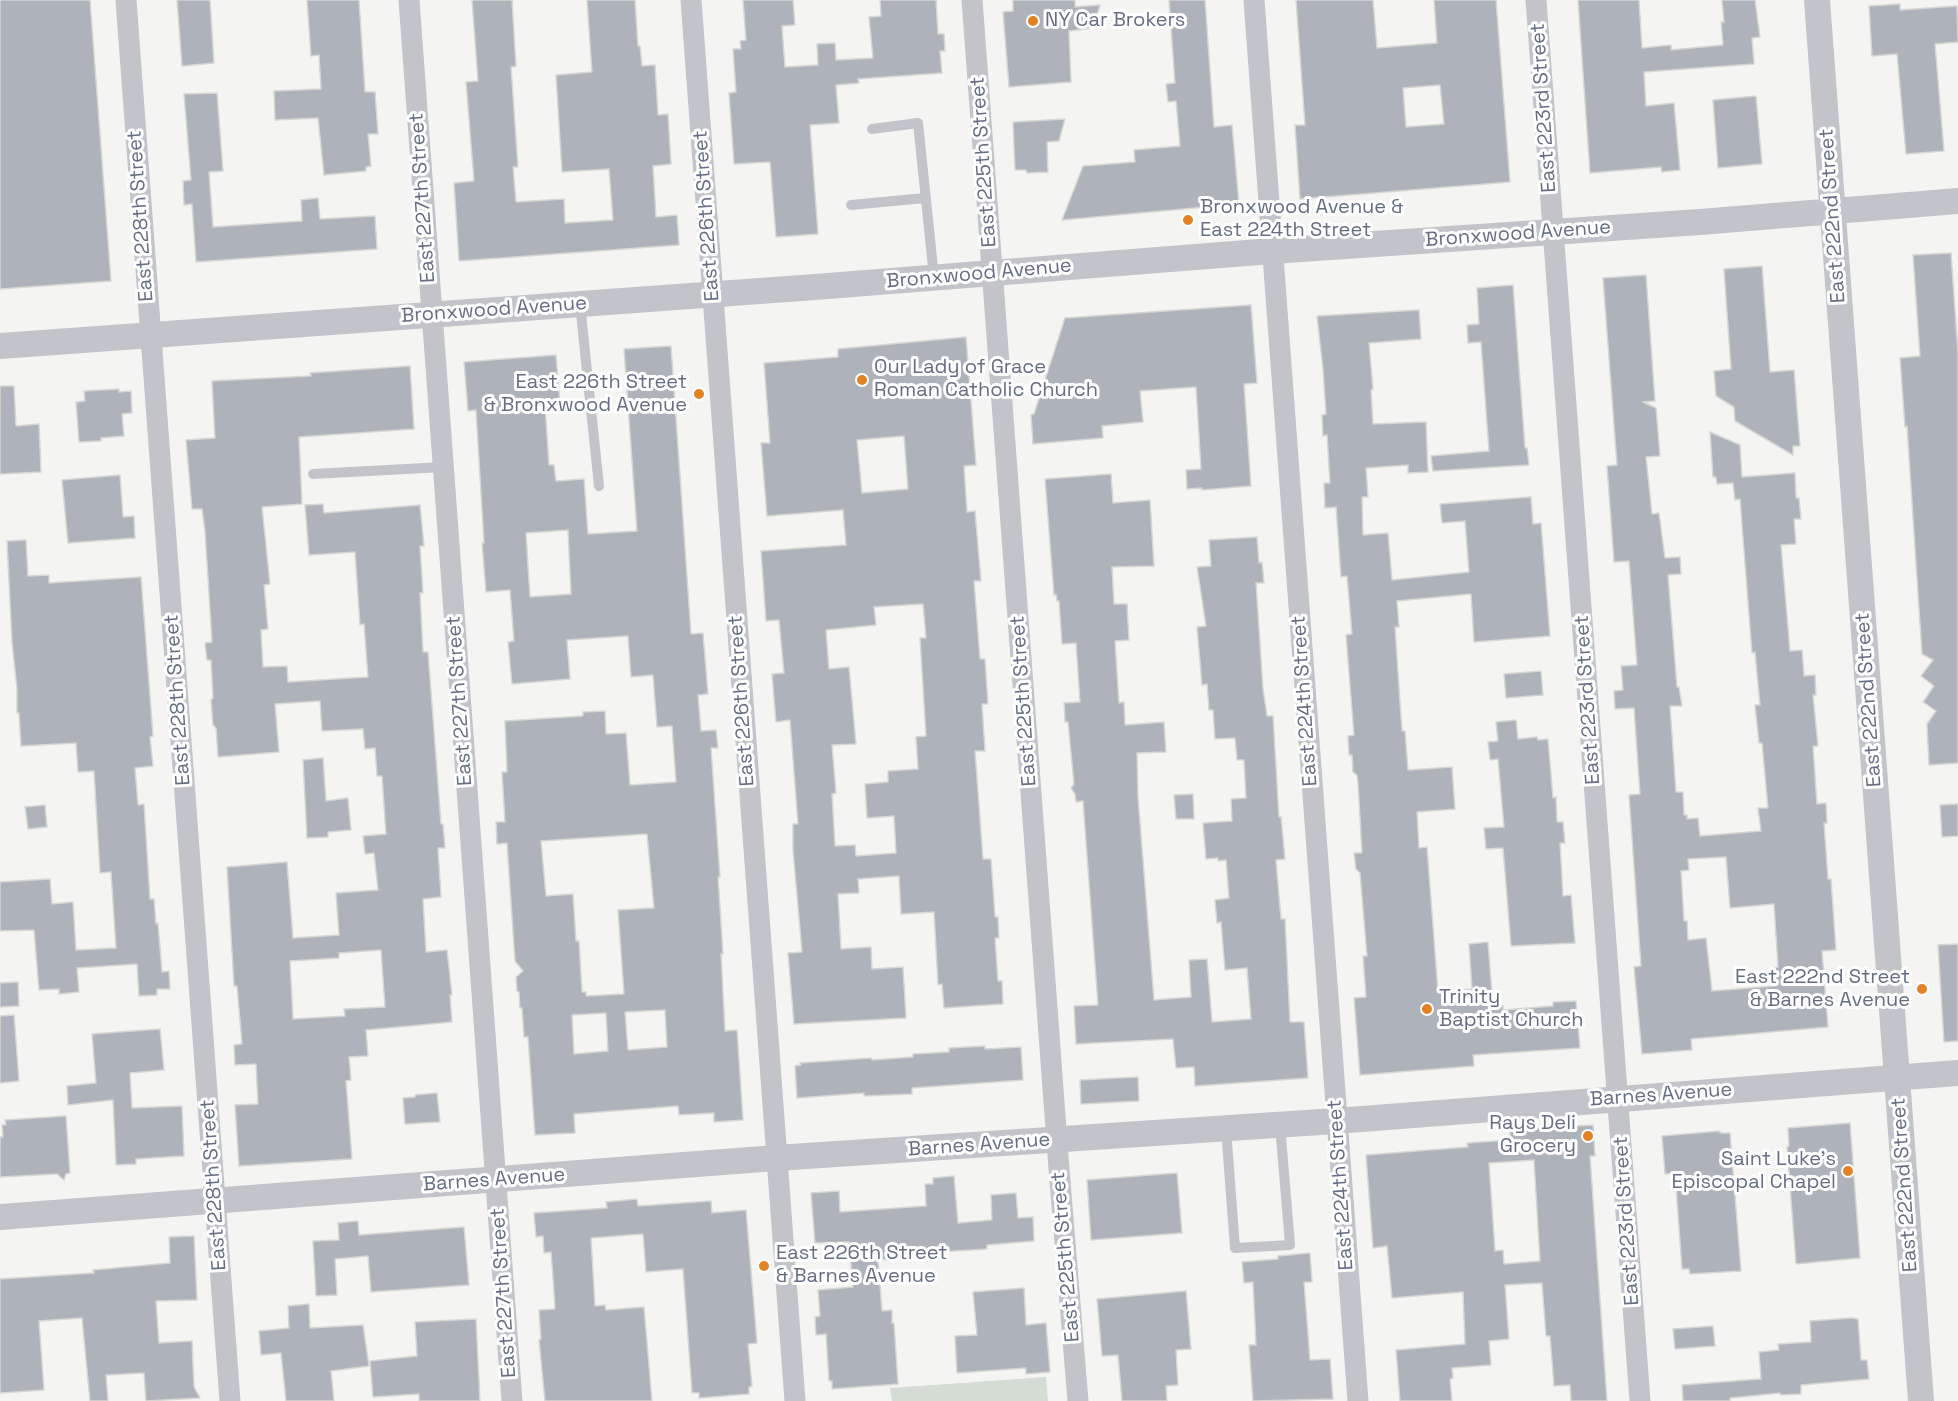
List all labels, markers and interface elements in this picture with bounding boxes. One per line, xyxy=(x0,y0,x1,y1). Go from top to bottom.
place label: NY Car Brokers xyxy=(1045,9,1185,33)
marker: NY Car Brokers xyxy=(1026,14,1040,28)
street label: East 223rd Street xyxy=(1526,22,1562,194)
street label: East 225th Street xyxy=(966,76,1002,248)
street label: East 227th Street xyxy=(405,112,441,284)
street label: East 222nd Street xyxy=(1815,128,1851,304)
street label: East 228th Street xyxy=(123,130,159,302)
street label: East 226th Street xyxy=(689,130,725,302)
place label: Bronxwood Avenue & East 224th Street xyxy=(1200,196,1403,243)
marker: Bronxwood Avenue & East 224th Street xyxy=(1181,213,1195,227)
street label: Bronxwood Avenue xyxy=(1424,216,1612,252)
street label: Bronxwood Avenue xyxy=(885,254,1073,294)
street label: Bronxwood Avenue xyxy=(400,292,588,328)
place label: Our Lady of Grace Roman Catholic Church xyxy=(874,356,1098,403)
place label: East 226th Street & Bronxwood Avenue xyxy=(484,371,687,418)
marker: Our Lady of Grace Roman Catholic Church xyxy=(855,373,869,387)
marker: East 226th Street & Bronxwood Avenue xyxy=(692,387,706,401)
street label: East 222nd Street xyxy=(1851,612,1887,788)
street label: East 228th Street xyxy=(160,614,196,786)
street label: East 223rd Street xyxy=(1570,614,1606,786)
street label: East 227th Street xyxy=(442,615,478,787)
street label: East 226th Street xyxy=(724,615,760,787)
street label: East 225th Street xyxy=(1006,615,1042,787)
street label: East 224th Street xyxy=(1287,615,1323,787)
place label: East 222nd Street & Barnes Avenue xyxy=(1735,966,1910,1013)
marker: East 222nd Street & Barnes Avenue xyxy=(1915,982,1929,996)
place label: Trinity Baptist Church xyxy=(1439,986,1584,1033)
marker: Trinity Baptist Church xyxy=(1420,1002,1434,1016)
street label: Barnes Avenue xyxy=(1589,1078,1733,1112)
street label: East 222nd Street xyxy=(1887,1097,1923,1273)
street label: East 228th Street xyxy=(196,1099,232,1271)
street label: East 224th Street xyxy=(1323,1099,1359,1271)
place label: Rays Deli Grocery xyxy=(1489,1112,1576,1159)
street label: Barnes Avenue xyxy=(907,1128,1051,1162)
marker: Rays Deli Grocery xyxy=(1581,1129,1595,1143)
street label: East 223rd Street xyxy=(1609,1135,1645,1307)
place label: Saint Luke's Episcopal Chapel xyxy=(1671,1148,1836,1195)
street label: Barnes Avenue xyxy=(422,1163,566,1197)
marker: Saint Luke's Episcopal Chapel xyxy=(1841,1164,1855,1178)
street label: East 225th Street xyxy=(1047,1171,1085,1343)
street label: East 227th Street xyxy=(486,1207,522,1379)
place label: East 226th Street & Barnes Avenue xyxy=(776,1242,947,1289)
marker: East 226th Street & Barnes Avenue xyxy=(757,1259,771,1273)

